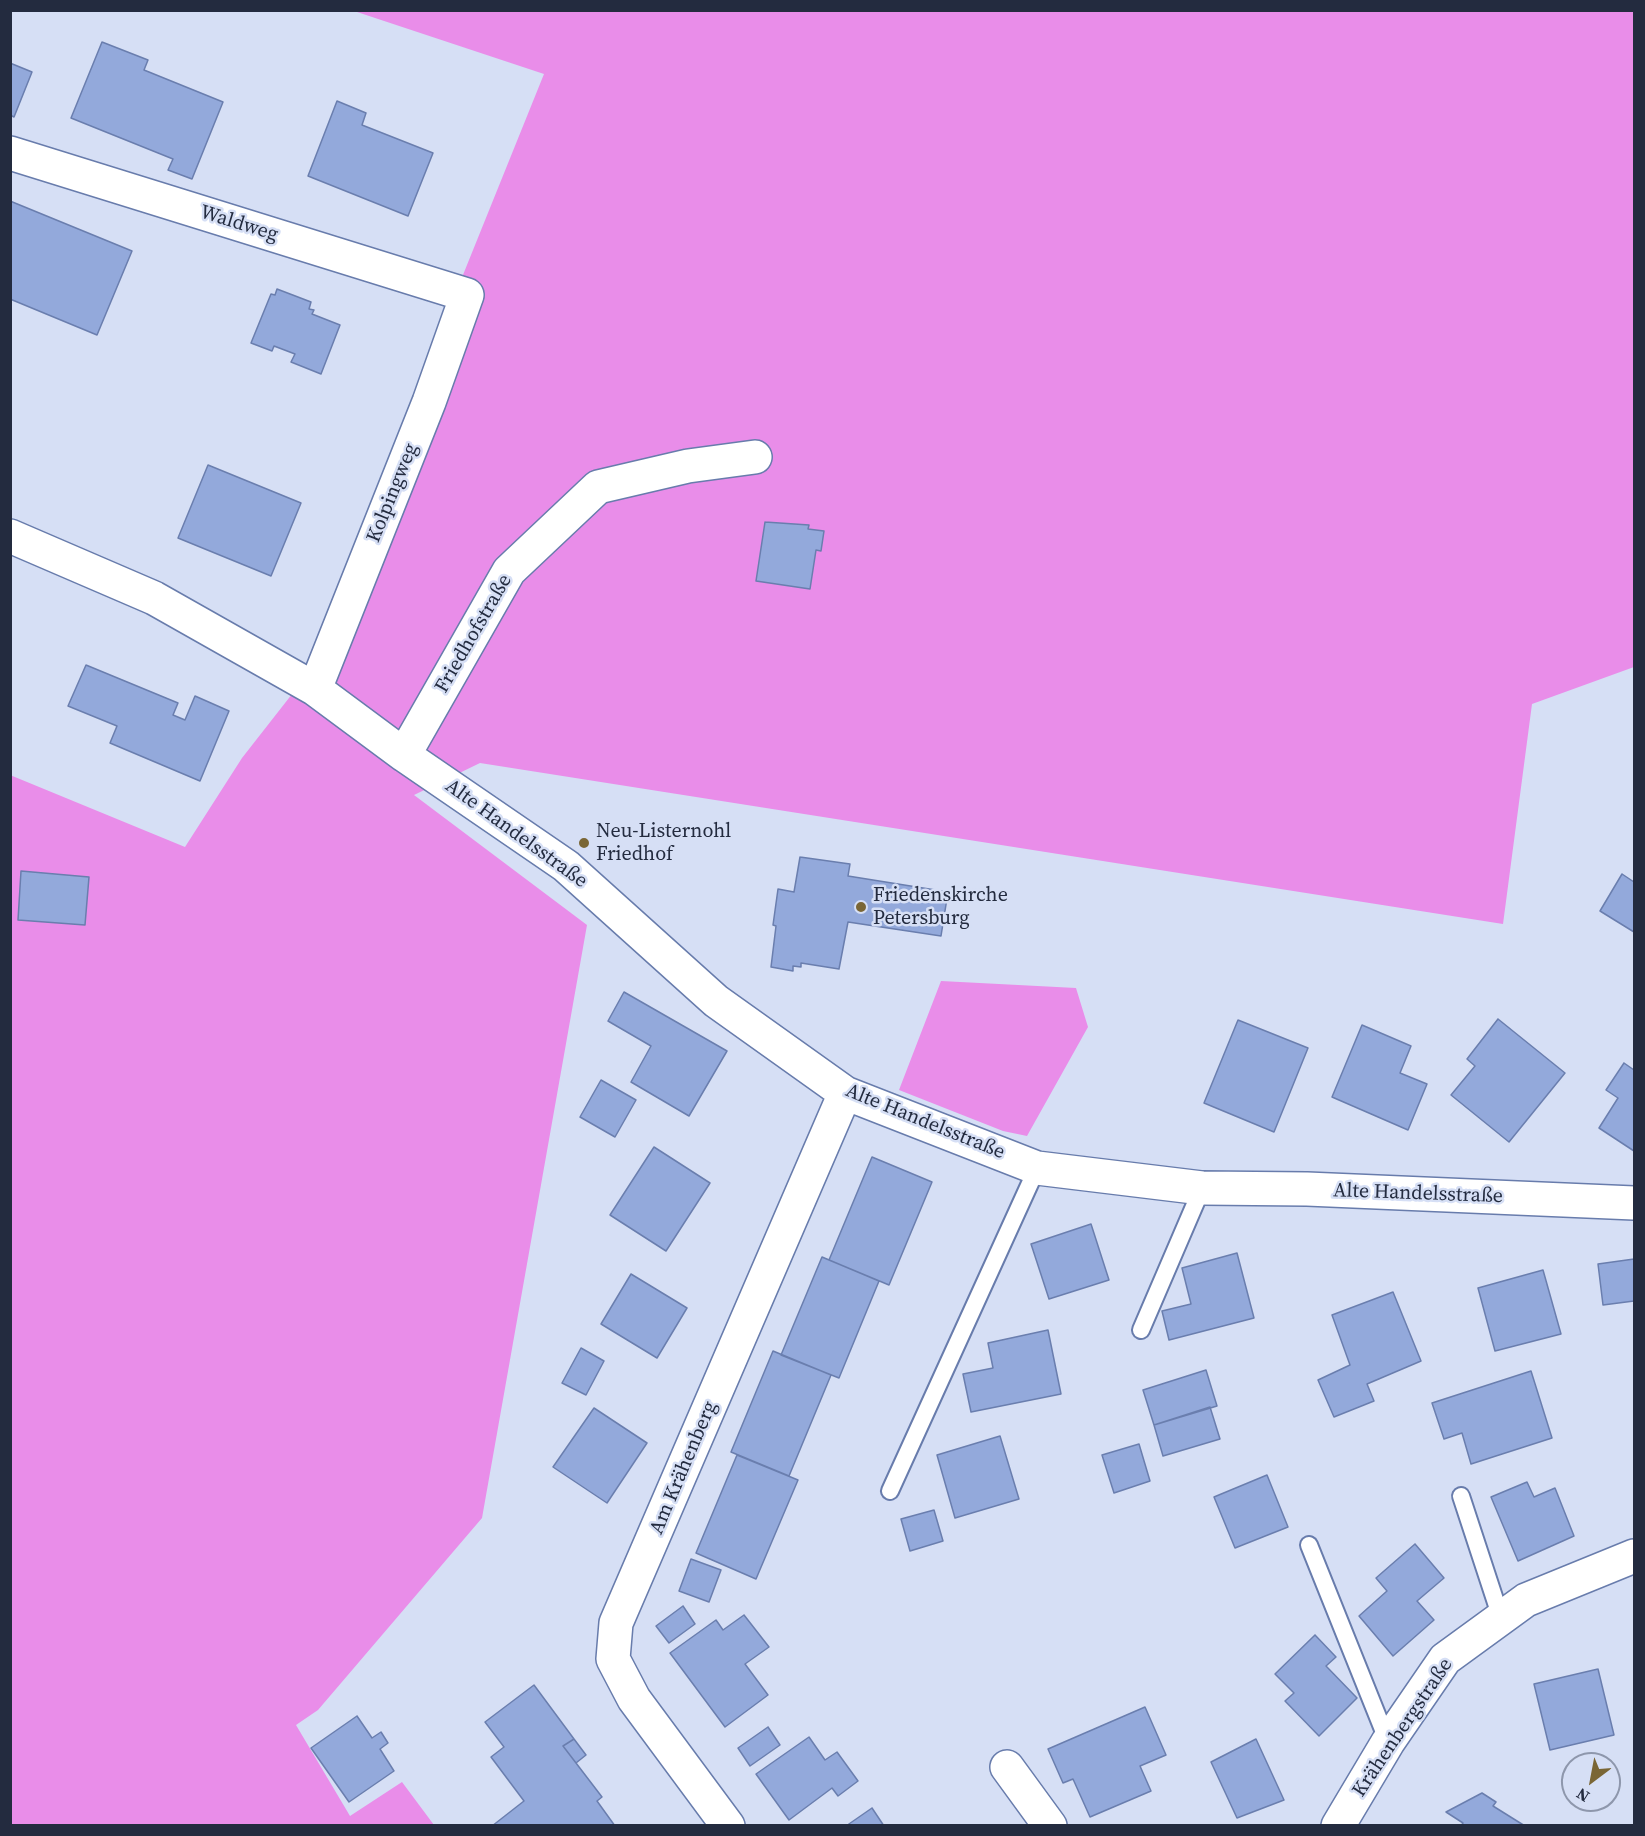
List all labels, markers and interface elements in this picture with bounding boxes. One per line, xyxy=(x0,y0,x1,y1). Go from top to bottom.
street label: Waldweg xyxy=(197,201,281,247)
street label: Kolpingweg xyxy=(362,440,424,546)
street label: Friedhofstraße xyxy=(430,570,518,698)
street label: Alte Handelsstraße xyxy=(440,774,592,894)
place label: Neu-Listernohl Friedhof xyxy=(596,820,731,867)
marker: Neu-Listernohl Friedhof xyxy=(577,836,591,850)
place label: Friedenskirche Petersburg xyxy=(873,884,1008,931)
marker: Friedenskirche Petersburg xyxy=(854,900,868,914)
street label: Alte Handelsstraße xyxy=(842,1079,1008,1165)
street label: Alte Handelsstraße xyxy=(1333,1179,1503,1209)
street label: Am Krähenberg xyxy=(645,1398,723,1538)
street label: Krähenbergstraße xyxy=(1348,1654,1458,1802)
north arrow xyxy=(1561,1752,1621,1812)
text: N xyxy=(1572,1783,1593,1808)

